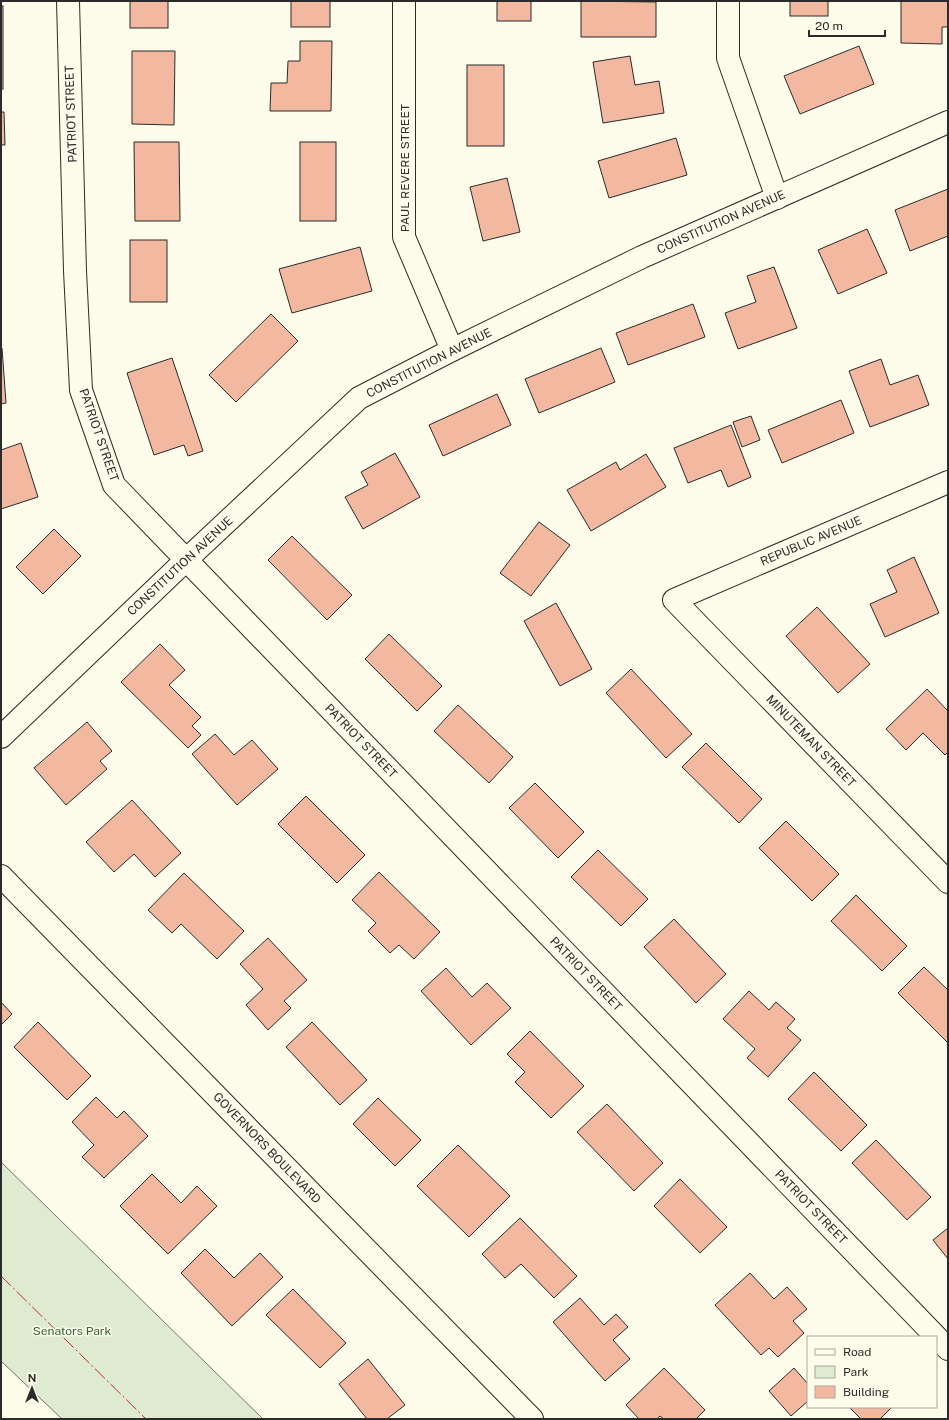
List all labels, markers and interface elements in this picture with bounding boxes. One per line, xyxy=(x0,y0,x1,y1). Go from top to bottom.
scale bar xyxy=(809,12,885,38)
text: 20 m xyxy=(815,19,843,33)
street label: PATRIOT STREET xyxy=(62,65,80,163)
street label: PAUL REVERE STREET xyxy=(398,104,412,232)
street label: CONSTITUTION AVENUE xyxy=(655,187,787,257)
street label: CONSTITUTION AVENUE xyxy=(364,325,494,401)
street label: PATRIOT STREET xyxy=(77,387,121,483)
street label: REPUBLIC AVENUE xyxy=(758,513,864,569)
street label: CONSTITUTION AVENUE xyxy=(124,514,236,618)
street label: MINUTEMAN STREET xyxy=(763,692,859,790)
street label: PATRIOT STREET xyxy=(322,701,400,781)
street label: PATRIOT STREET xyxy=(547,934,625,1014)
street label: GOVERNORS BOULEVARD xyxy=(210,1090,324,1206)
street label: PATRIOT STREET xyxy=(772,1167,850,1247)
park label: Senators Park xyxy=(33,1324,112,1338)
legend xyxy=(807,1336,937,1408)
text: Road xyxy=(843,1345,871,1359)
text: Park xyxy=(843,1365,869,1379)
north arrow xyxy=(12,1368,52,1408)
text: N xyxy=(28,1372,36,1384)
text: Building xyxy=(843,1385,889,1399)

